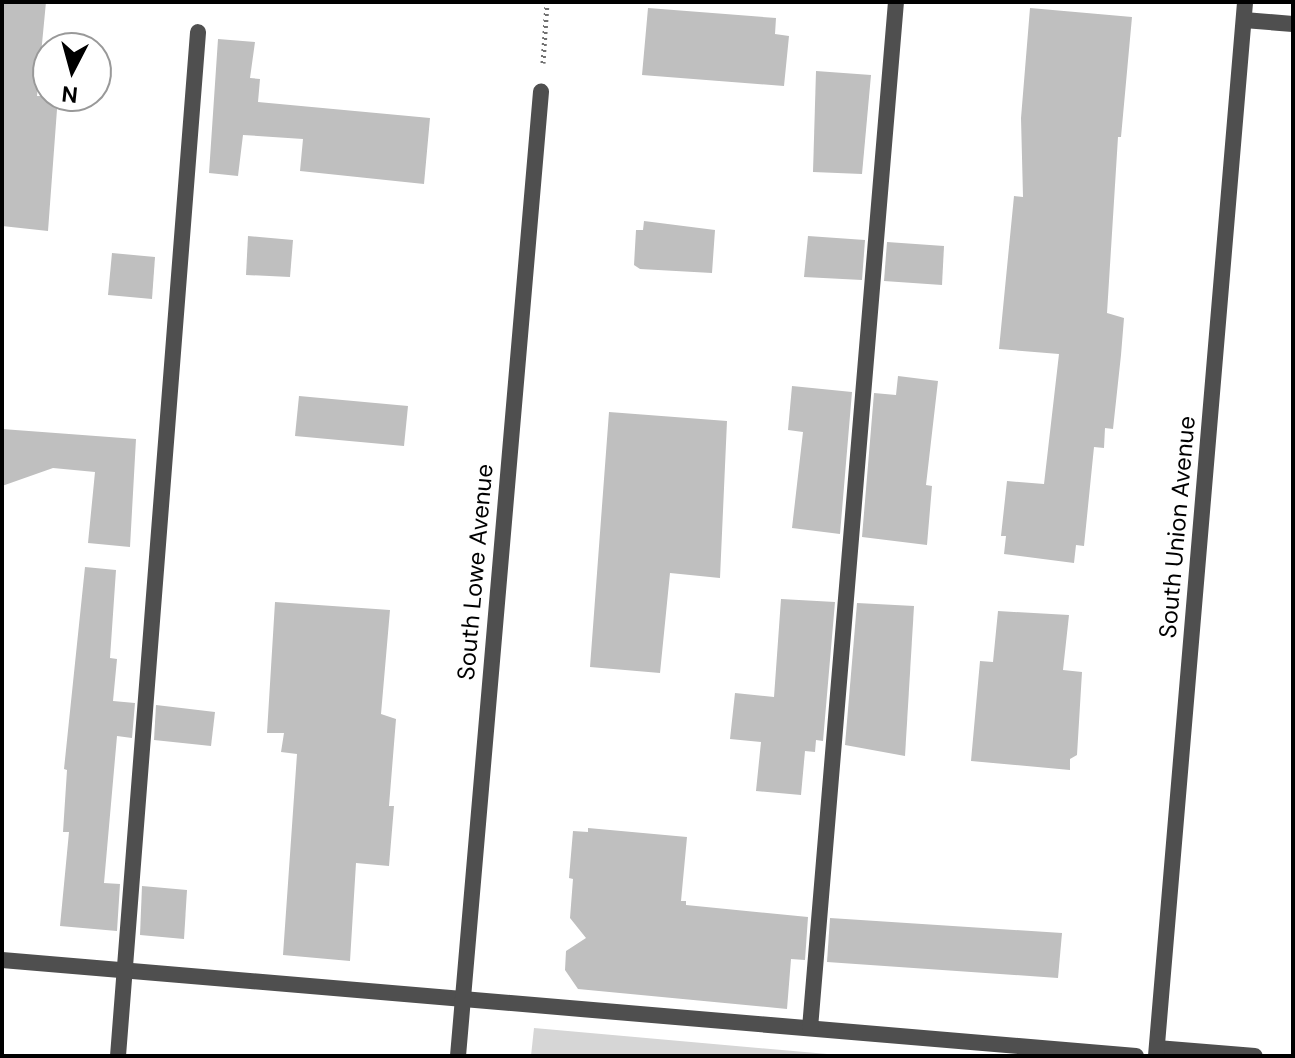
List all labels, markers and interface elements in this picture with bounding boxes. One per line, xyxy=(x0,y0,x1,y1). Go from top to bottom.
north arrow xyxy=(32,32,112,112)
text: N xyxy=(60,79,79,110)
street label: South Union Avenue xyxy=(1153,415,1201,639)
street label: South Lowe Avenue xyxy=(451,463,499,681)

